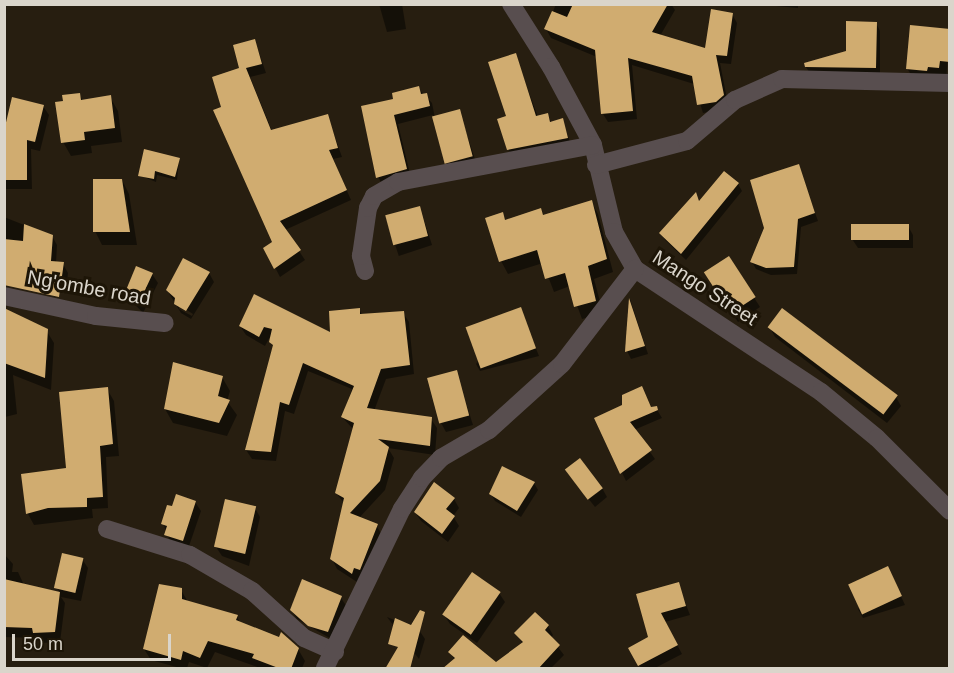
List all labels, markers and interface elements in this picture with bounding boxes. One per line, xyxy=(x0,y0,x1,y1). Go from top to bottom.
street label: Mango Street xyxy=(648,245,762,331)
street label: Ng'ombe road xyxy=(25,265,153,311)
scale bar xyxy=(15,622,174,660)
text: 50 m xyxy=(23,634,63,654)

